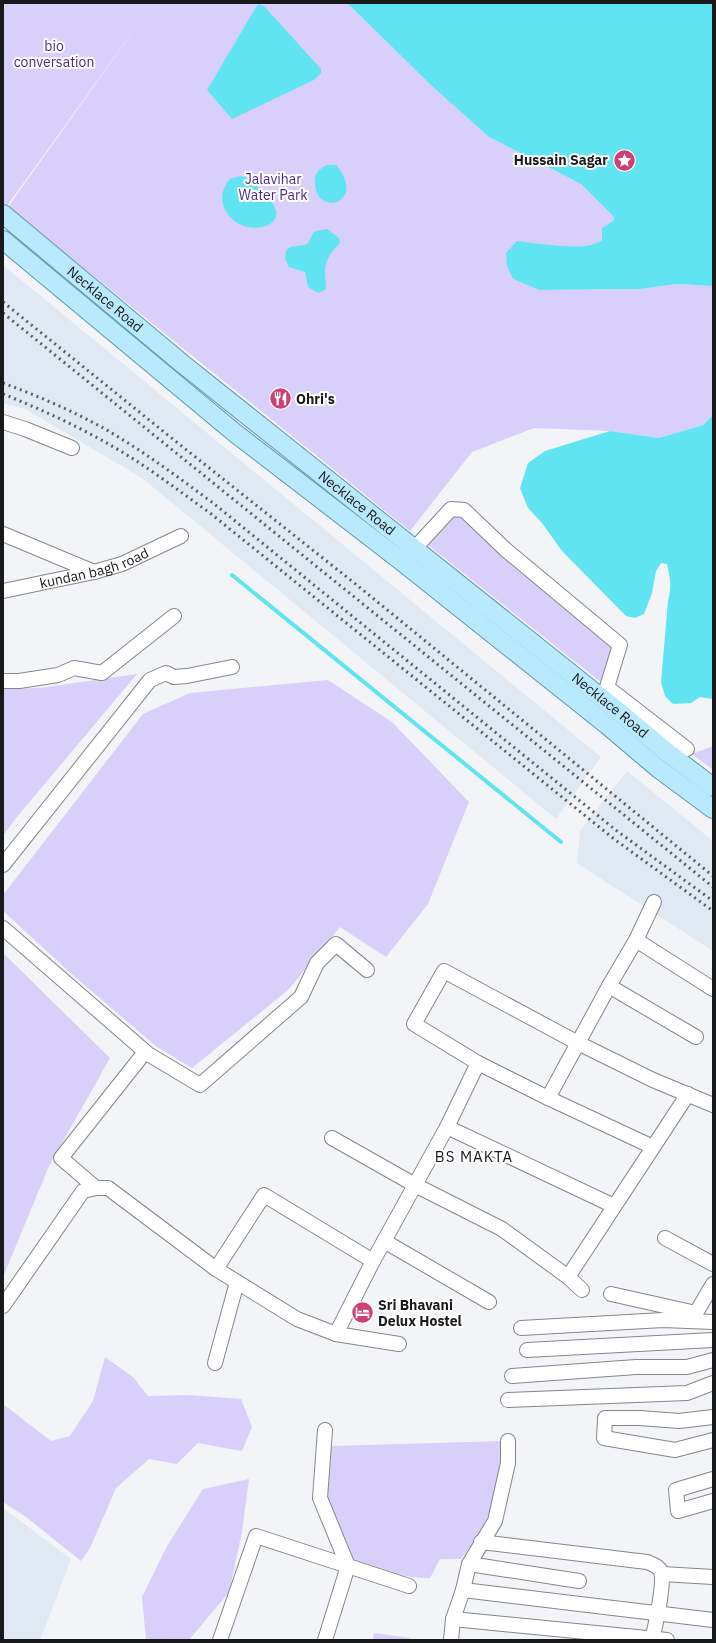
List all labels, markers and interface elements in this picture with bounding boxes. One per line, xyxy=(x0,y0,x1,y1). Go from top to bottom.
park label: bio conversation xyxy=(14,37,94,71)
place icon: Hussain Sagar xyxy=(611,147,637,173)
place label: Hussain Sagar xyxy=(514,151,608,169)
park label: Jalavihar Water Park xyxy=(238,170,308,204)
street label: Necklace Road xyxy=(63,262,147,336)
restaurant icon: Ohri's xyxy=(268,386,294,412)
place label: Ohri's xyxy=(296,390,335,408)
street label: Necklace Road xyxy=(315,467,399,539)
street label: kundan bagh road xyxy=(38,544,151,592)
street label: Necklace Road xyxy=(568,669,652,742)
district label: BS MAKTA xyxy=(435,1147,513,1166)
place label: Sri Bhavani Delux Hostel xyxy=(378,1296,462,1330)
hotel icon: Sri Bhavani Delux Hostel xyxy=(349,1300,375,1326)

